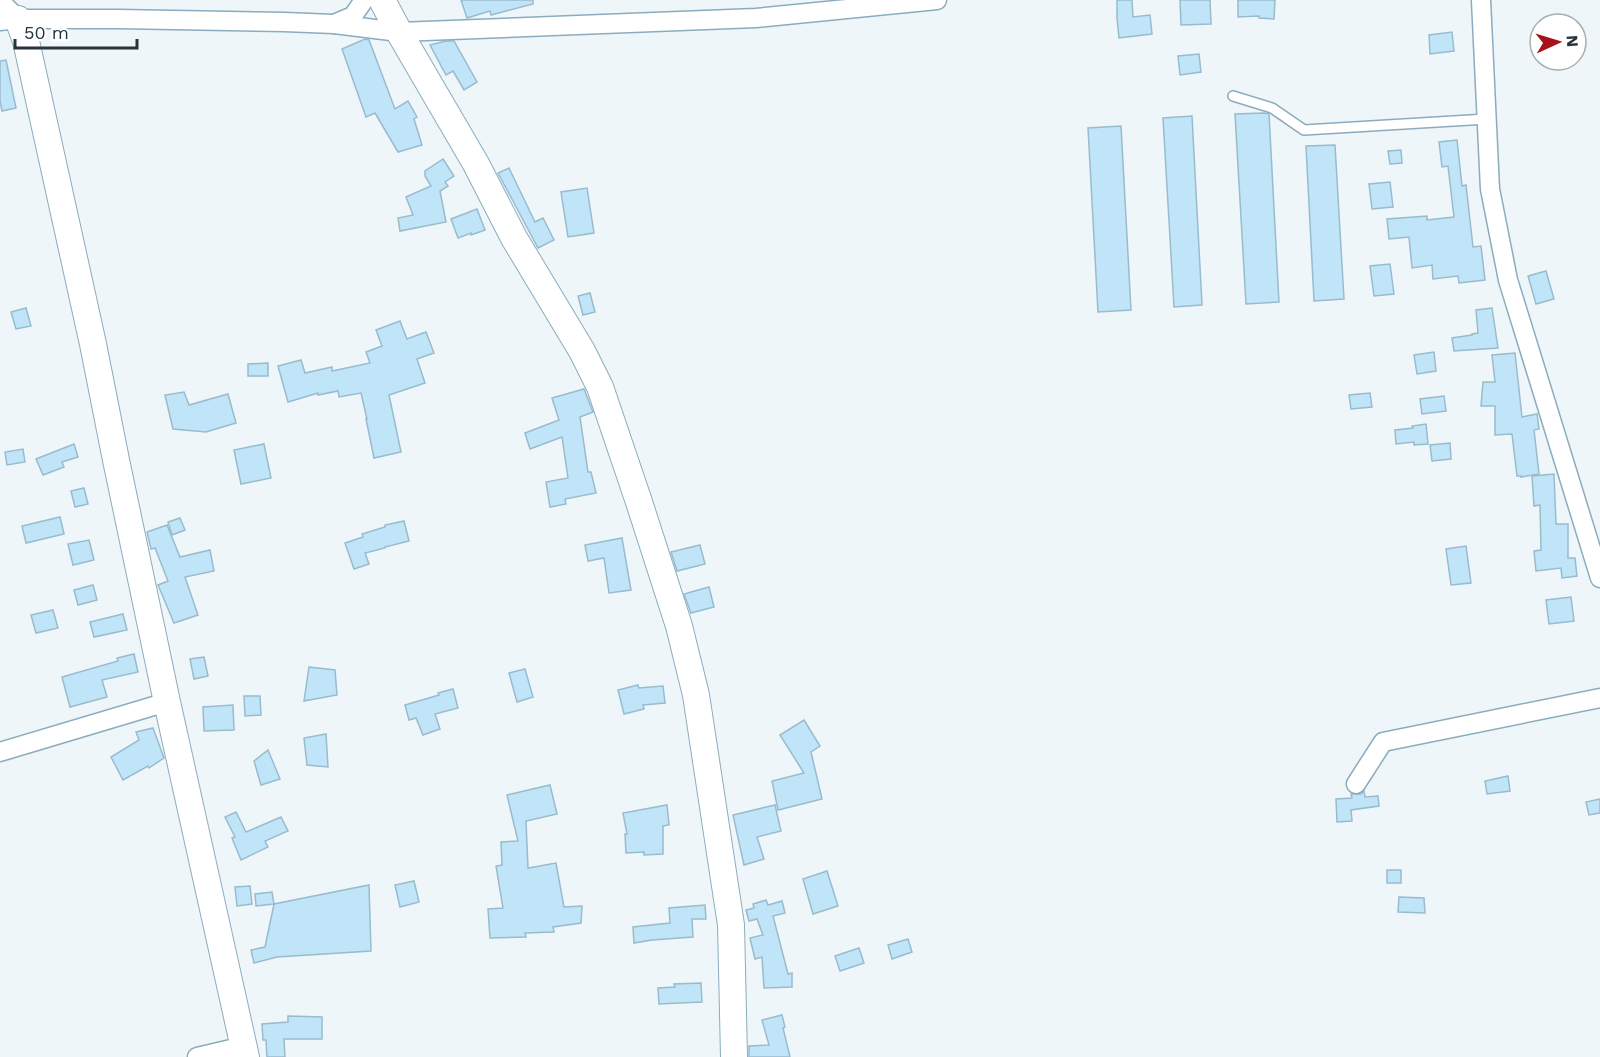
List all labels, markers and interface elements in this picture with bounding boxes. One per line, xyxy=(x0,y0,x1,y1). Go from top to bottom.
scale bar xyxy=(15,12,136,50)
north arrow xyxy=(1528,12,1588,72)
text: 50 m xyxy=(24,22,69,43)
text: N xyxy=(1563,34,1582,48)

